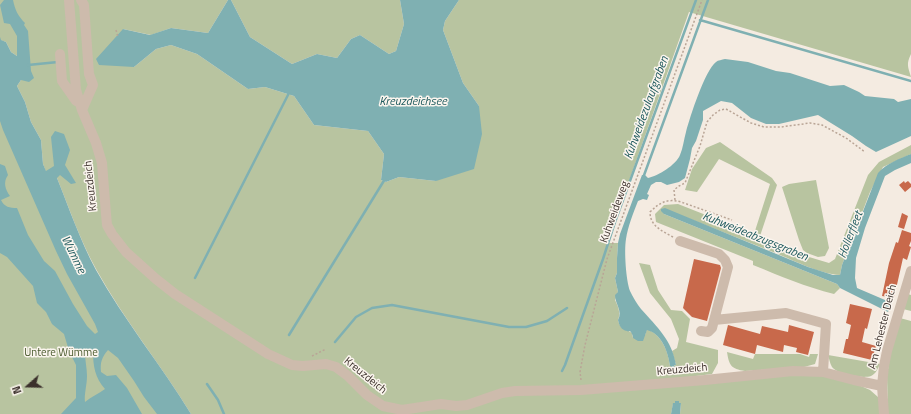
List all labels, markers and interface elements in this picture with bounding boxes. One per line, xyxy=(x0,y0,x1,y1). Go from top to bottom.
water label: Kuhweidezulaufgraben xyxy=(622,55,672,161)
water label: Kreuzdeichsee xyxy=(379,95,447,109)
street label: Kreuzdeich xyxy=(82,160,100,212)
street label: Kuhweideweg xyxy=(598,179,632,245)
water label: Kuhweideabzugsgraben xyxy=(700,209,810,265)
water label: Hollerfleet xyxy=(835,210,867,260)
water label: Wümme xyxy=(58,234,88,276)
street label: Am Lehester Deich xyxy=(866,283,900,371)
park label: Untere Wümme xyxy=(24,346,98,360)
street label: Kreuzdeich xyxy=(341,355,389,397)
street label: Kreuzdeich xyxy=(656,361,708,379)
north arrow xyxy=(8,366,48,406)
text: N xyxy=(8,384,26,396)

